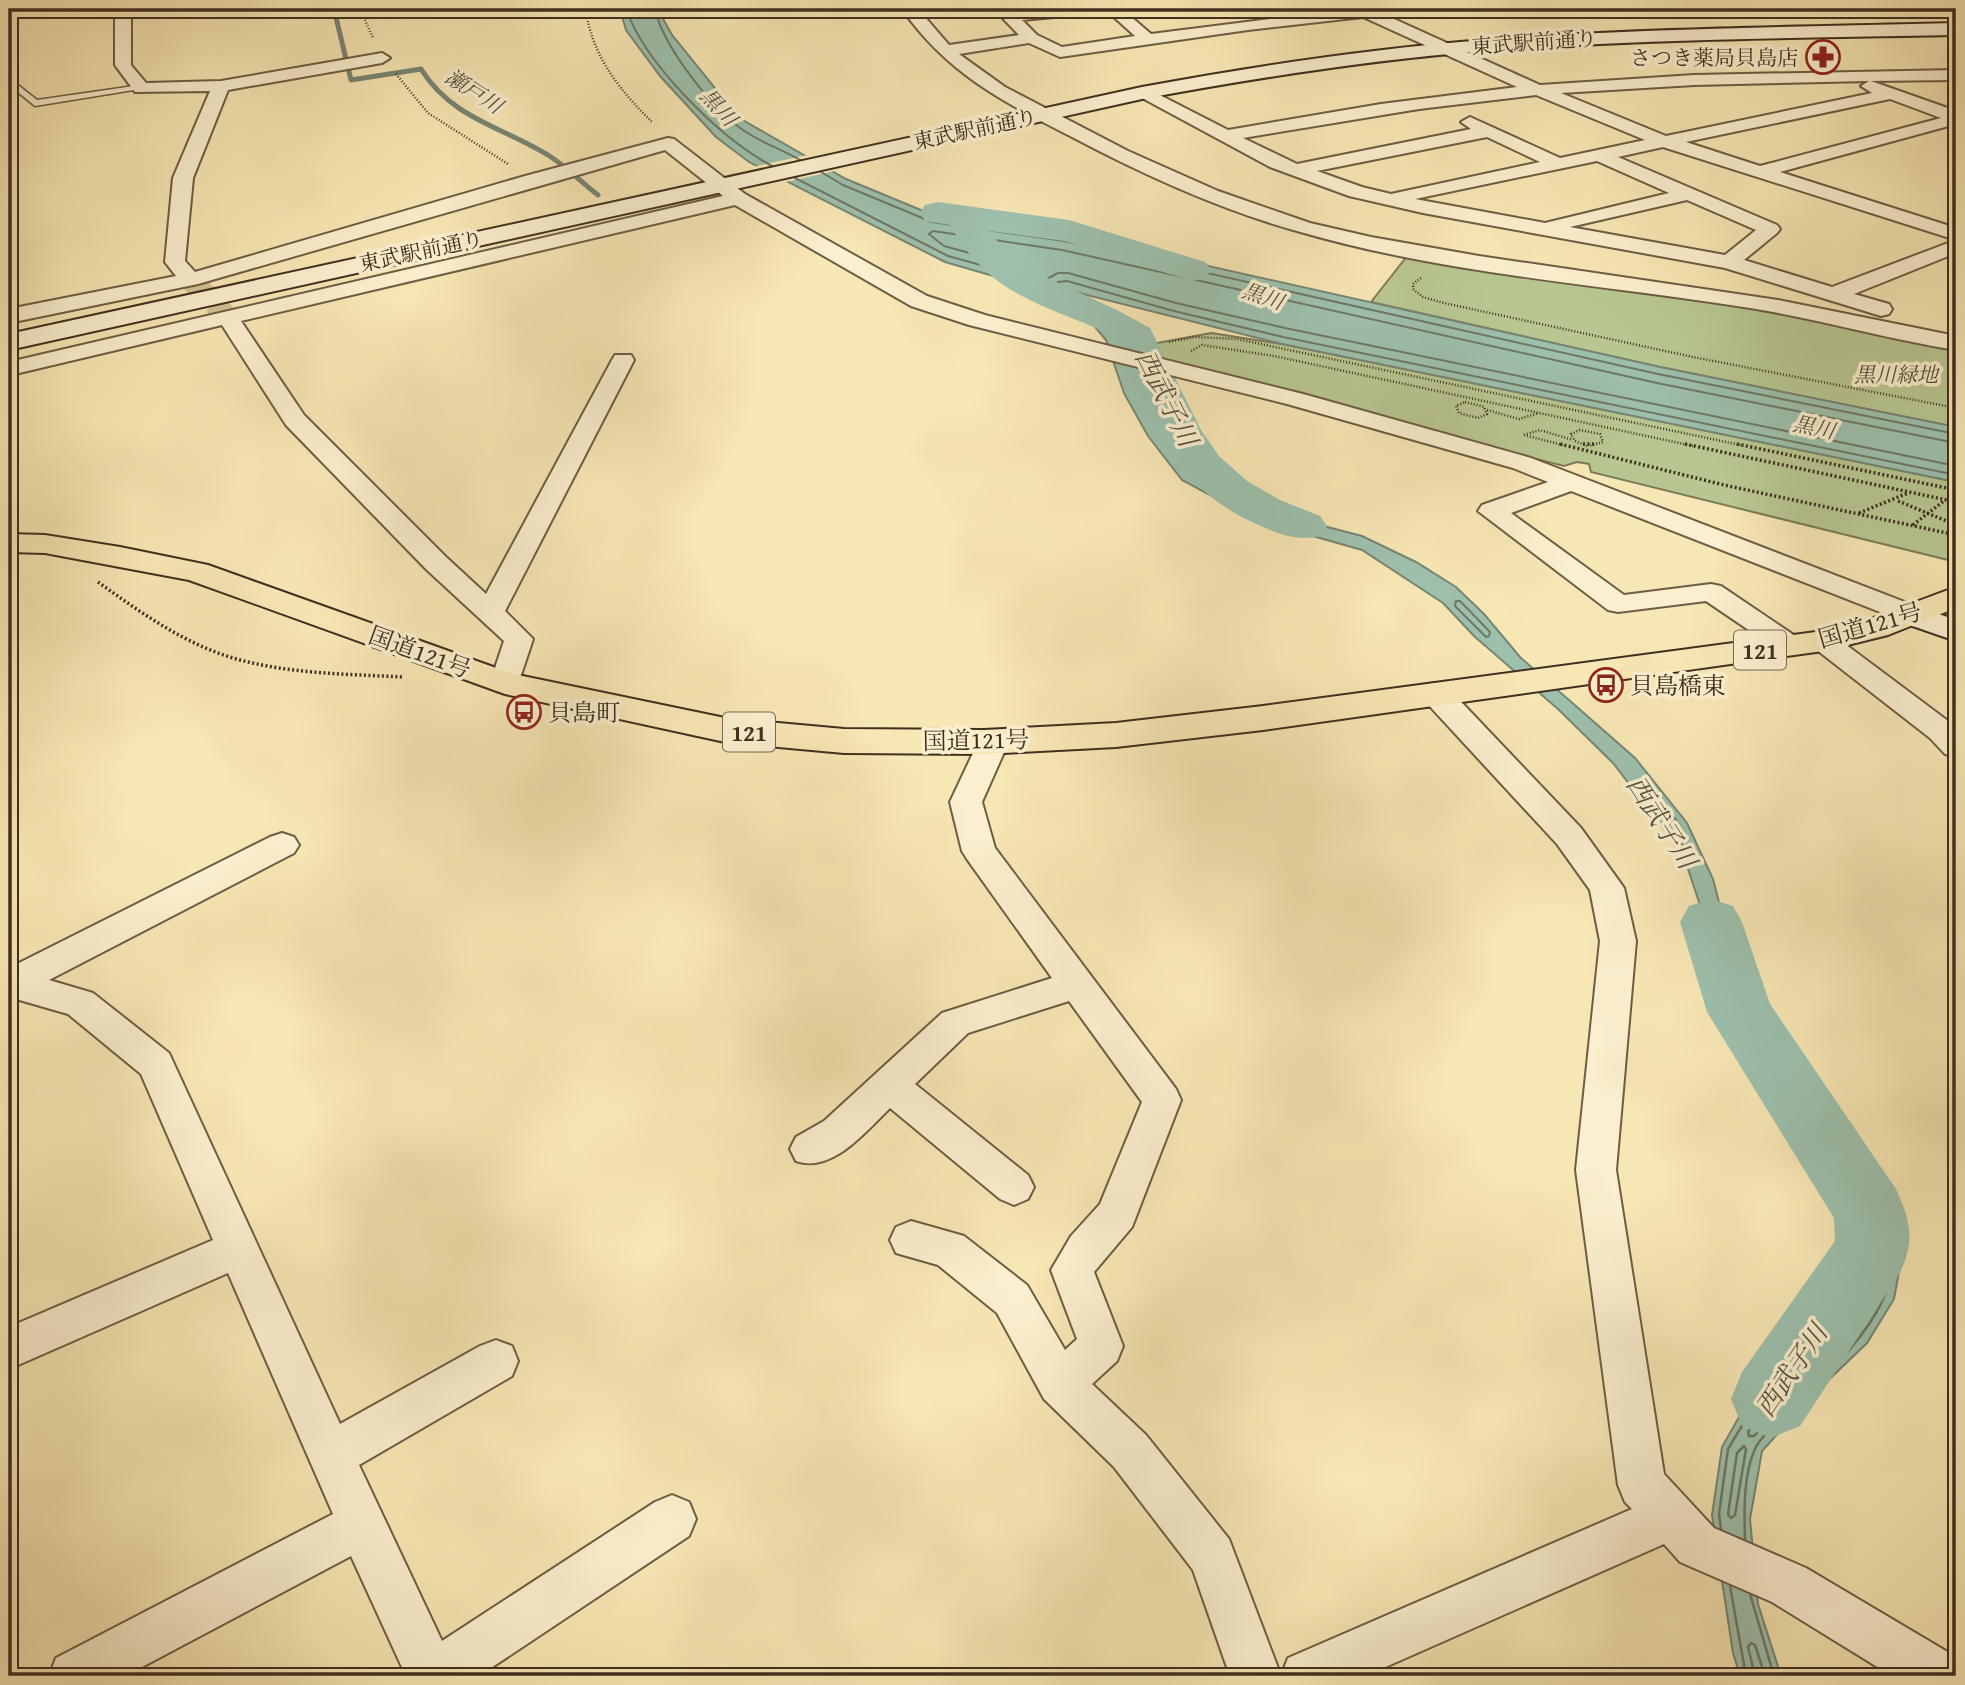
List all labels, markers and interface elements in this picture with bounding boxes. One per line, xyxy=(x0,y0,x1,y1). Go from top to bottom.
street label: 東武駅前通り xyxy=(1470,22,1598,62)
pharmacy icon: さつき薬局貝島店 xyxy=(1804,38,1842,76)
place label: さつき薬局貝島店 xyxy=(1630,42,1798,73)
water label: 瀬戸川 xyxy=(439,61,511,122)
water label: 黒川 xyxy=(693,81,746,134)
street label: 東武駅前通り xyxy=(910,101,1040,157)
street label: 東武駅前通り xyxy=(356,223,486,279)
water label: 黒川 xyxy=(1238,275,1290,318)
water label: 西武子川 xyxy=(1126,343,1209,456)
park label: 黒川緑地 xyxy=(1854,359,1940,390)
water label: 黒川 xyxy=(1790,407,1840,447)
street label: 国道121号 xyxy=(1814,593,1926,657)
street label: 国道121号 xyxy=(364,617,476,687)
road number: 121 xyxy=(1734,630,1786,670)
bus stop icon: 貝島橋東 xyxy=(1587,666,1625,704)
place label: 貝島橋東 xyxy=(1630,668,1726,703)
bus stop icon: 貝島町 xyxy=(505,693,543,731)
place label: 貝島町 xyxy=(548,695,620,730)
road number: 121 xyxy=(723,712,775,752)
street label: 国道121号 xyxy=(922,722,1030,758)
water label: 西武子川 xyxy=(1617,768,1708,879)
water label: 西武子川 xyxy=(1746,1314,1838,1424)

